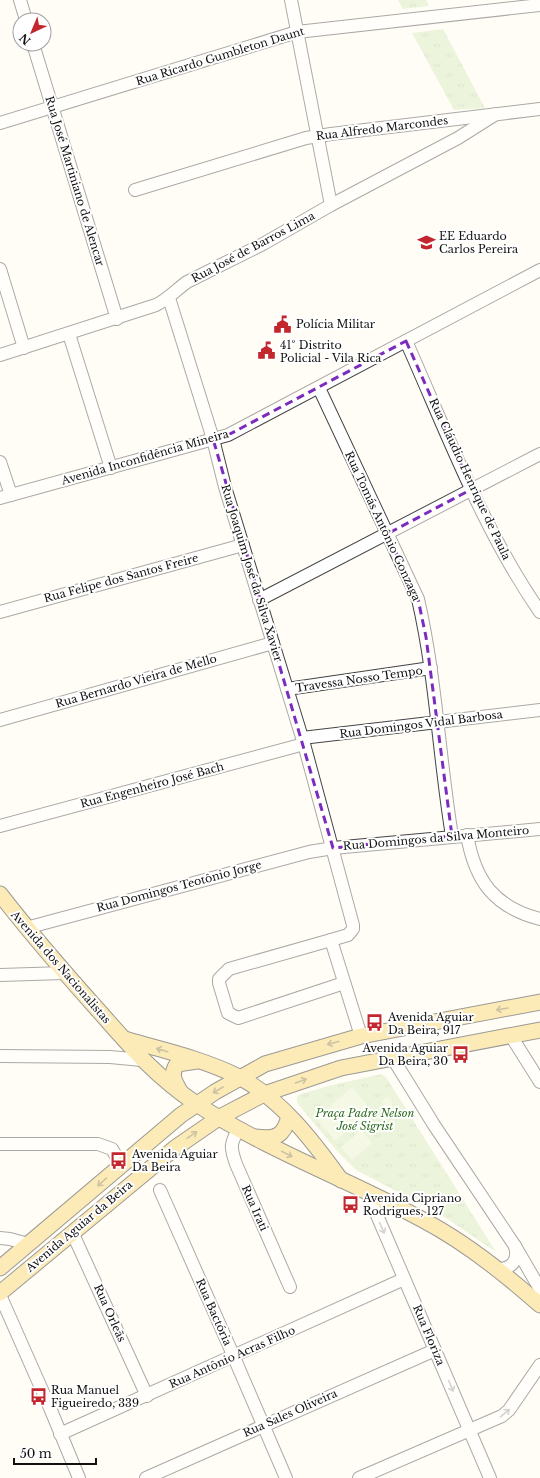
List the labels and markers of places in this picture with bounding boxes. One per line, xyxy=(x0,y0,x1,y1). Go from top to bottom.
place label: EE Eduardo Carlos Pereira xyxy=(439,229,519,256)
school or university icon: EE Eduardo Carlos Pereira xyxy=(416,232,436,252)
public building icon: Polícia Militar xyxy=(273,314,293,334)
place label: Polícia Militar xyxy=(296,317,376,331)
place label: 41º Distrito Policial - Vila Rica xyxy=(280,338,382,365)
public building icon: 41º Distrito Policial - Vila Rica xyxy=(257,341,277,361)
place label: Avenida Aguiar Da Beira, 917 xyxy=(387,1010,474,1037)
bus stop icon: Avenida Aguiar Da Beira, 917 xyxy=(365,1013,385,1033)
place label: Avenida Aguiar Da Beira, 30 xyxy=(361,1041,449,1068)
bus stop icon: Avenida Aguiar Da Beira, 30 xyxy=(451,1044,471,1064)
place label: Avenida Aguiar Da Beira xyxy=(131,1147,218,1174)
bus stop icon: Avenida Aguiar Da Beira xyxy=(109,1150,129,1170)
place label: Avenida Cipriano Rodrigues, 127 xyxy=(362,1191,461,1218)
bus stop icon: Avenida Cipriano Rodrigues, 127 xyxy=(340,1194,360,1214)
place label: Rua Manuel Figueiredo, 339 xyxy=(51,1383,139,1410)
bus stop icon: Rua Manuel Figueiredo, 339 xyxy=(28,1386,48,1406)

